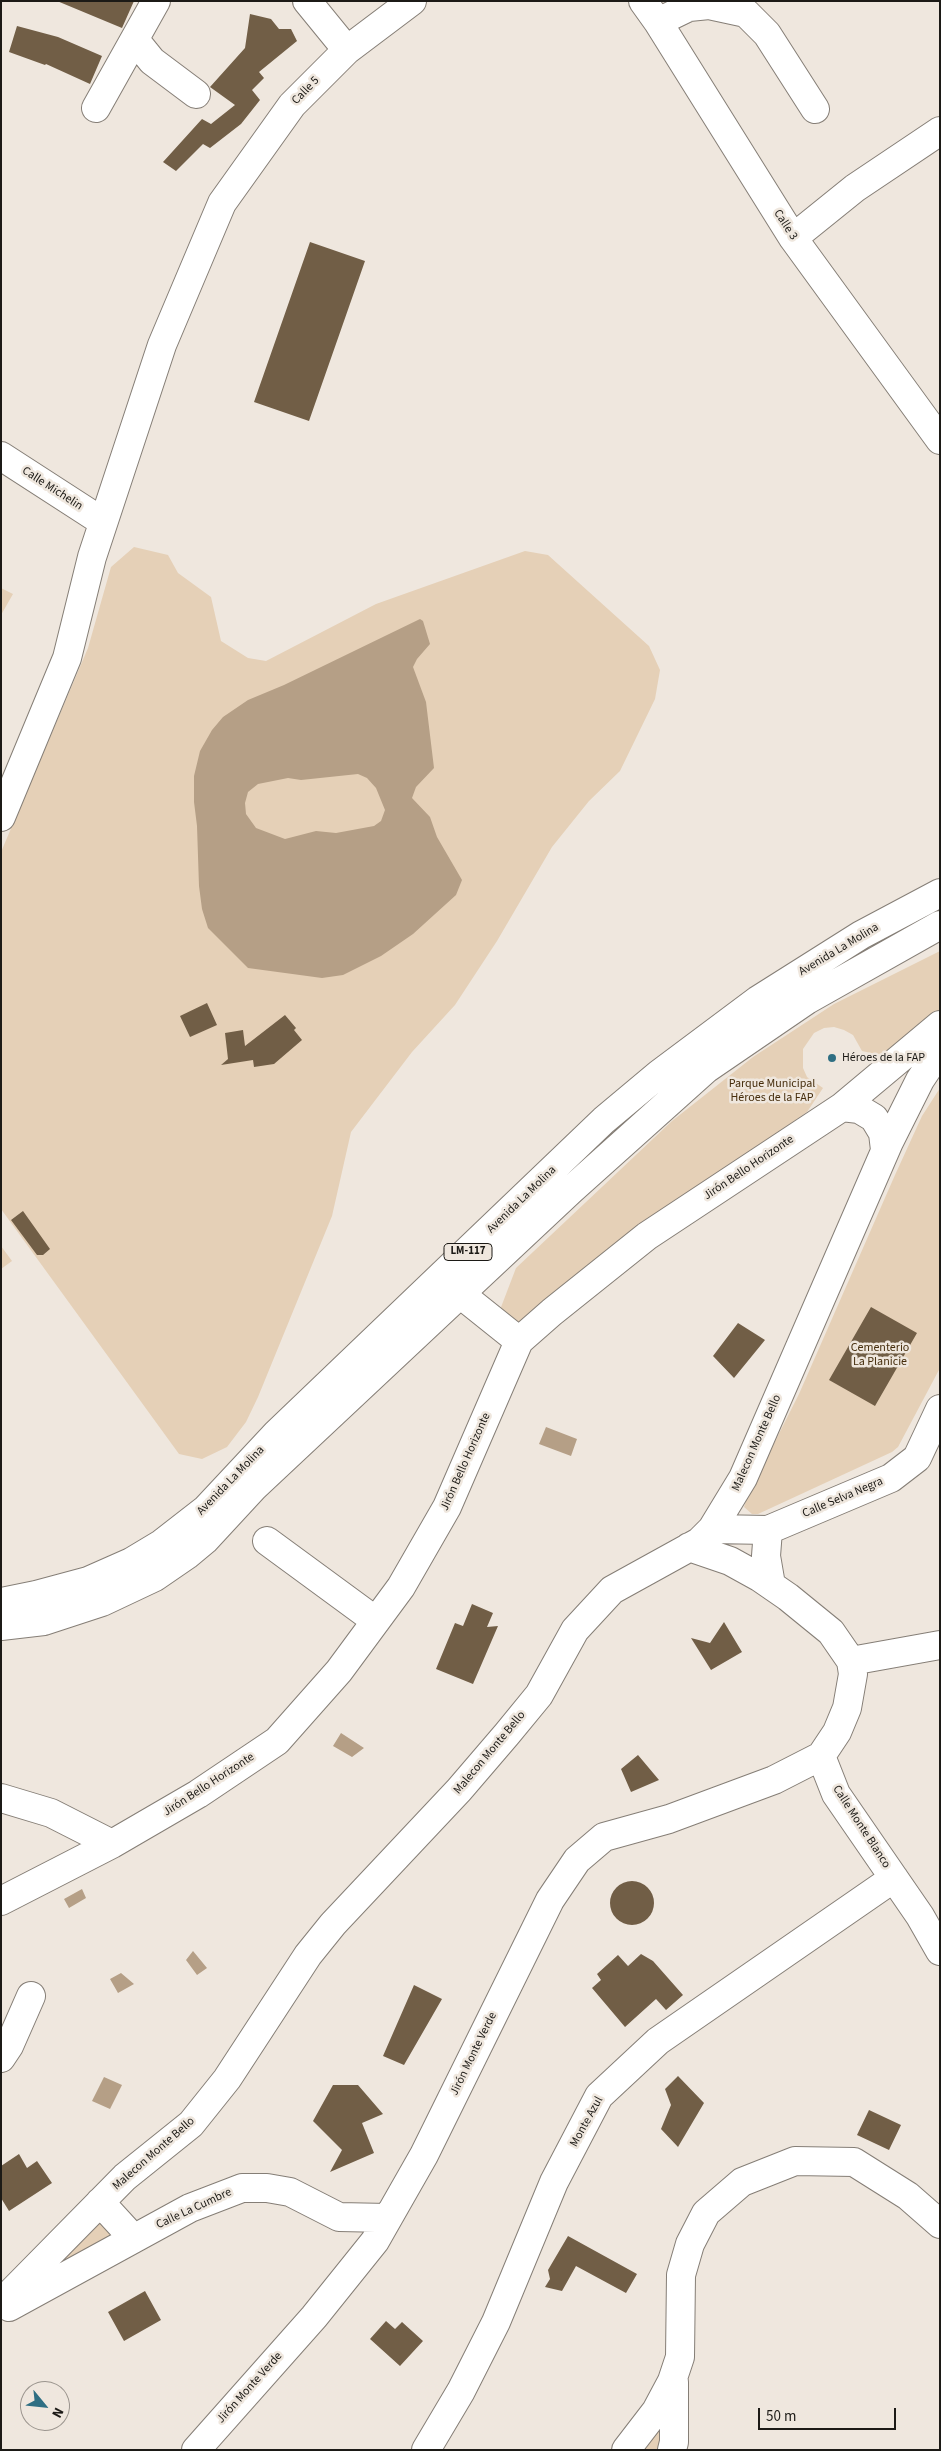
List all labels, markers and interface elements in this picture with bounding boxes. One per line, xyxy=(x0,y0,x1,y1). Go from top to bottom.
street label: Calle 5 xyxy=(289,74,323,108)
street label: Calle 3 xyxy=(770,207,800,243)
street label: Calle Michelin xyxy=(19,464,85,514)
street label: Avenida La Molina xyxy=(796,920,882,980)
place label: Héroes de la FAP xyxy=(842,1051,925,1065)
marker: Héroes de la FAP xyxy=(826,1052,838,1064)
park label: Parque Municipal Héroes de la FAP xyxy=(729,1077,815,1105)
street label: Jirón Bello Horizonte xyxy=(701,1133,797,1203)
street label: Avenida La Molina xyxy=(484,1163,560,1237)
road number: LM-117 xyxy=(444,1244,492,1260)
park label: Cementerio La Planicie xyxy=(851,1341,909,1369)
street label: Malecon Monte Bello xyxy=(729,1393,785,1493)
street label: Jirón Bello Horizonte xyxy=(438,1411,494,1513)
street label: Avenida La Molina xyxy=(194,1443,268,1519)
street label: Calle Selva Negra xyxy=(801,1475,885,1521)
street label: Malecon Monte Bello xyxy=(451,1708,529,1798)
street label: Jirón Bello Horizonte xyxy=(161,1750,257,1820)
street label: Calle Monte Blanco xyxy=(829,1783,893,1871)
street label: Jirón Monte Verde xyxy=(448,2010,500,2098)
street label: Monte Azul xyxy=(567,2094,607,2150)
street label: Malecon Monte Bello xyxy=(110,2114,198,2194)
street label: Calle La Cumbre xyxy=(154,2185,234,2233)
street label: Jirón Monte Verde xyxy=(214,2349,286,2427)
north arrow xyxy=(20,2381,70,2431)
scale bar xyxy=(761,2398,898,2430)
text: N xyxy=(46,2404,68,2421)
text: 50 m xyxy=(766,2406,796,2427)

